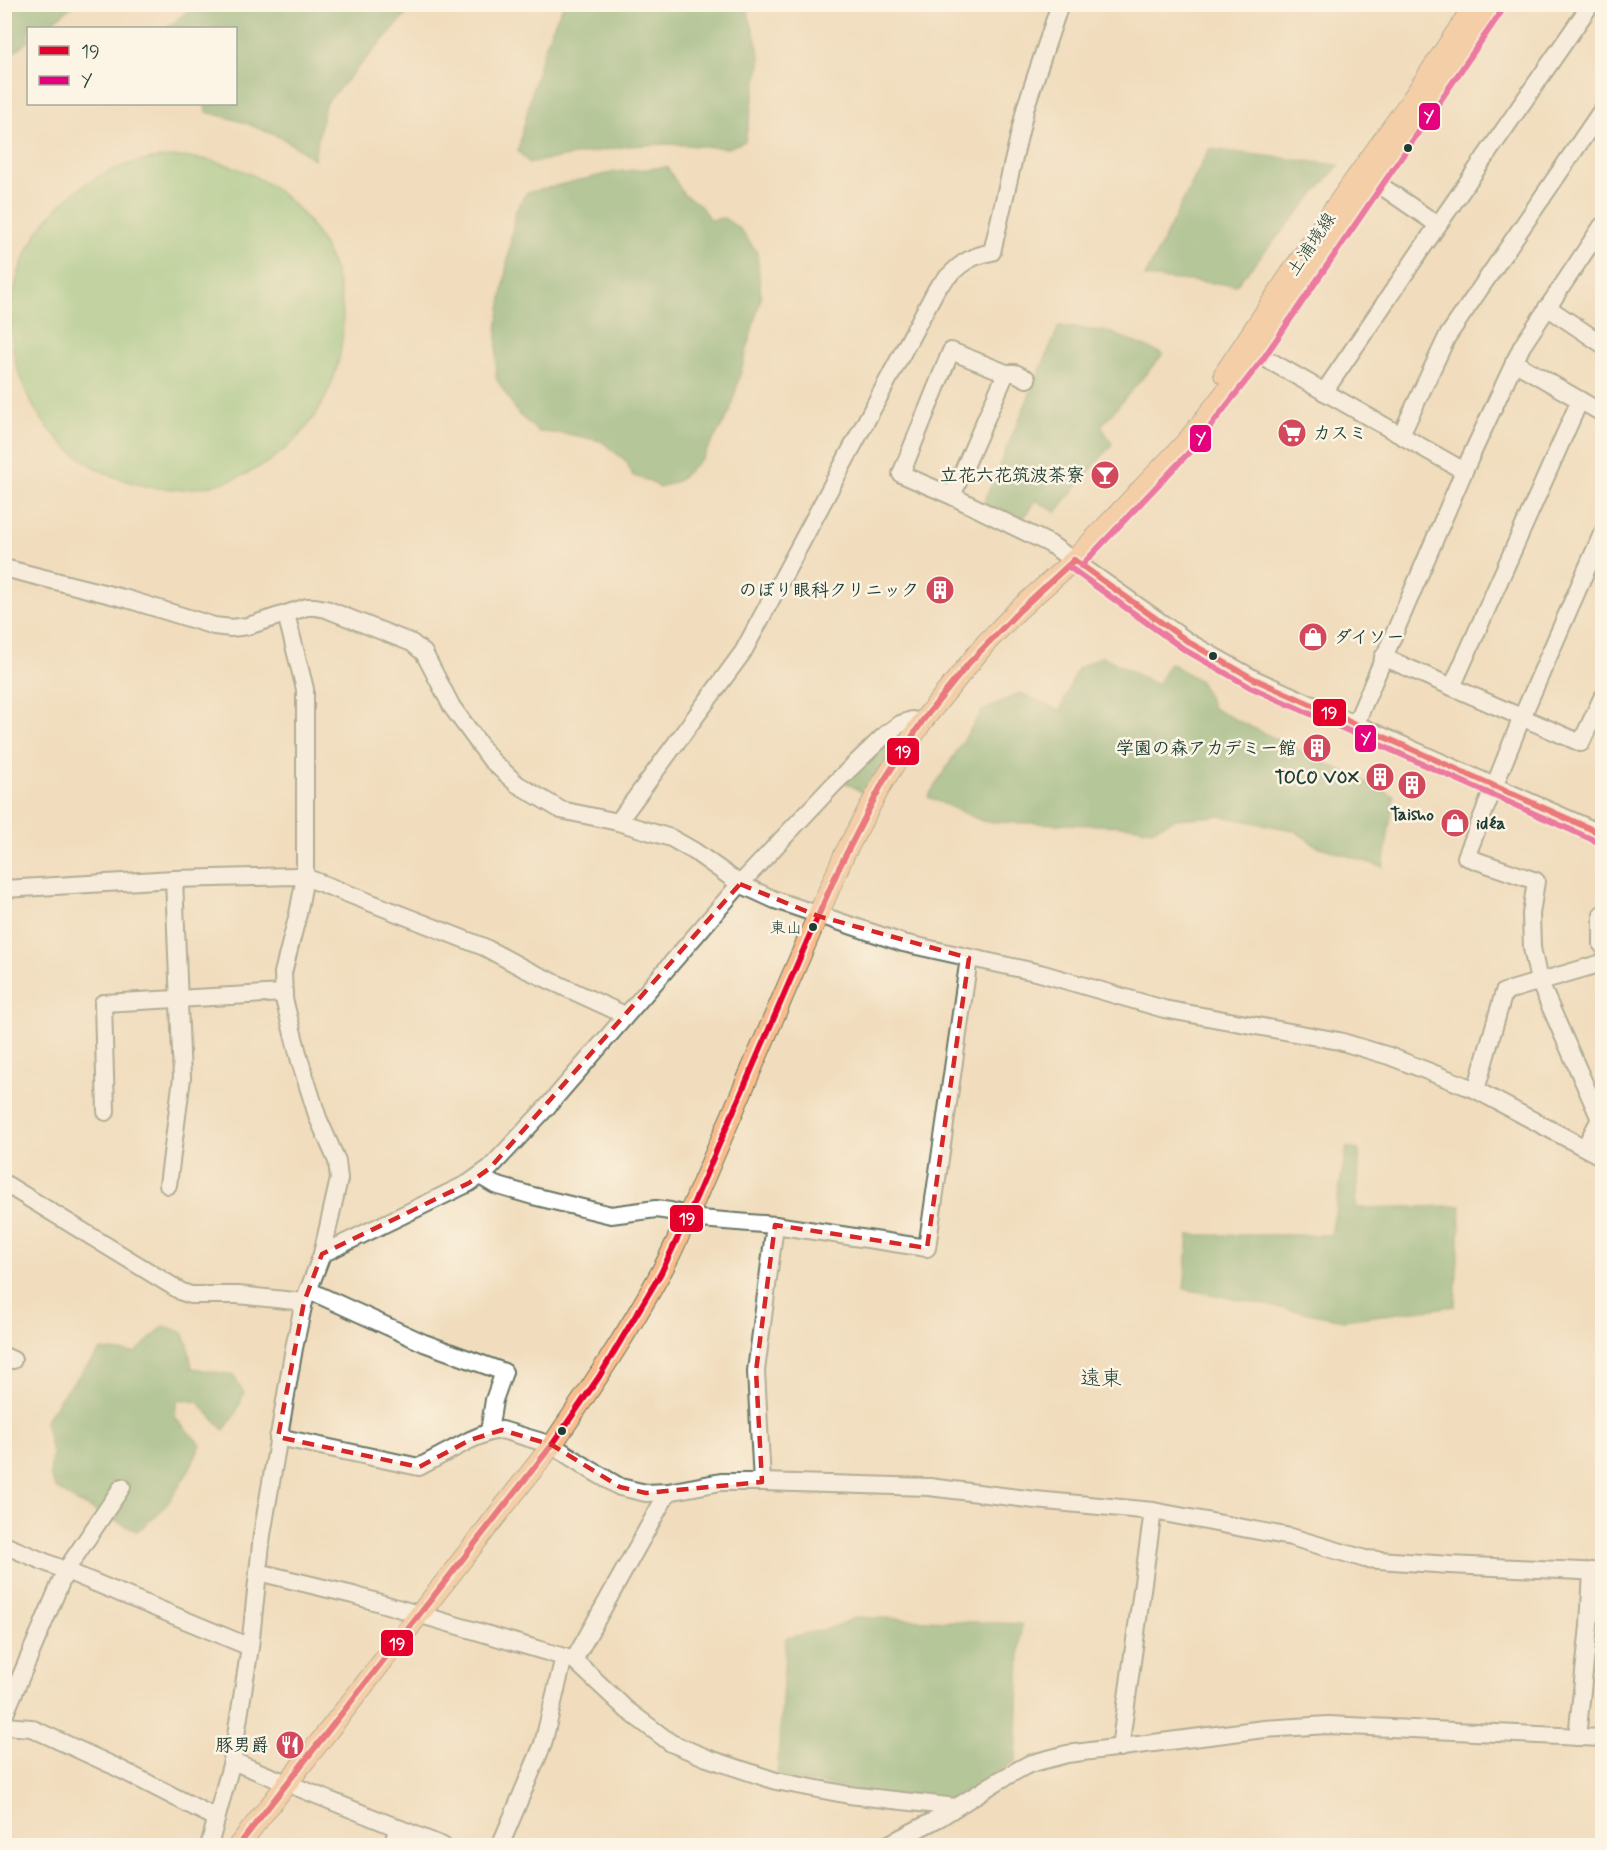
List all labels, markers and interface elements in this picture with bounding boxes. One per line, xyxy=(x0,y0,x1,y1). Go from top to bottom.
legend xyxy=(27,27,237,105)
text: 19 xyxy=(81,40,100,64)
text: Y xyxy=(81,70,93,94)
line badge: Y xyxy=(1418,102,1441,131)
text: Y xyxy=(1424,107,1435,128)
unlabelled marker xyxy=(1402,142,1414,154)
street label: 土浦境線 xyxy=(1282,208,1342,281)
supermarket icon: カスミ xyxy=(1276,417,1308,449)
place label: カスミ xyxy=(1313,422,1367,446)
line badge: Y xyxy=(1189,424,1212,453)
text: Y xyxy=(1196,429,1207,450)
bar icon: 立花六花筑波茶寮 xyxy=(1089,459,1121,491)
place label: 立花六花筑波茶寮 xyxy=(940,464,1084,488)
building icon: のぼり眼科クリニック xyxy=(924,574,956,606)
place label: のぼり眼科クリニック xyxy=(739,579,919,603)
shop icon: ダイソー xyxy=(1297,621,1329,653)
place label: ダイソー xyxy=(1334,626,1404,650)
unlabelled marker xyxy=(1207,650,1219,662)
line badge: 19 xyxy=(1312,698,1347,727)
text: 19 xyxy=(1321,703,1337,724)
line badge: Y xyxy=(1354,724,1377,753)
text: Y xyxy=(1361,729,1372,750)
building icon: 学園の森アカデミー館 xyxy=(1301,732,1333,764)
line badge: 19 xyxy=(886,737,920,766)
place label: 学園の森アカデミー館 xyxy=(1116,737,1296,761)
text: 19 xyxy=(895,742,911,763)
building icon: TOCO VOX xyxy=(1364,761,1396,793)
place label: TOCO VOX xyxy=(1275,766,1360,790)
building icon: Taisho xyxy=(1396,769,1428,801)
place label: Taisho xyxy=(1390,803,1434,827)
shop icon: idéa xyxy=(1439,807,1471,839)
place label: idéa xyxy=(1476,812,1506,836)
place label: 東山 xyxy=(770,918,802,939)
marker: 東山 xyxy=(807,921,819,933)
line badge: 19 xyxy=(669,1204,704,1233)
text: 19 xyxy=(679,1209,695,1230)
district label: 遠東 xyxy=(1080,1365,1122,1393)
unlabelled marker xyxy=(556,1425,568,1437)
line badge: 19 xyxy=(380,1629,414,1657)
text: 19 xyxy=(389,1634,405,1655)
restaurant icon: 豚男爵 xyxy=(274,1729,306,1761)
place label: 豚男爵 xyxy=(215,1734,269,1758)

